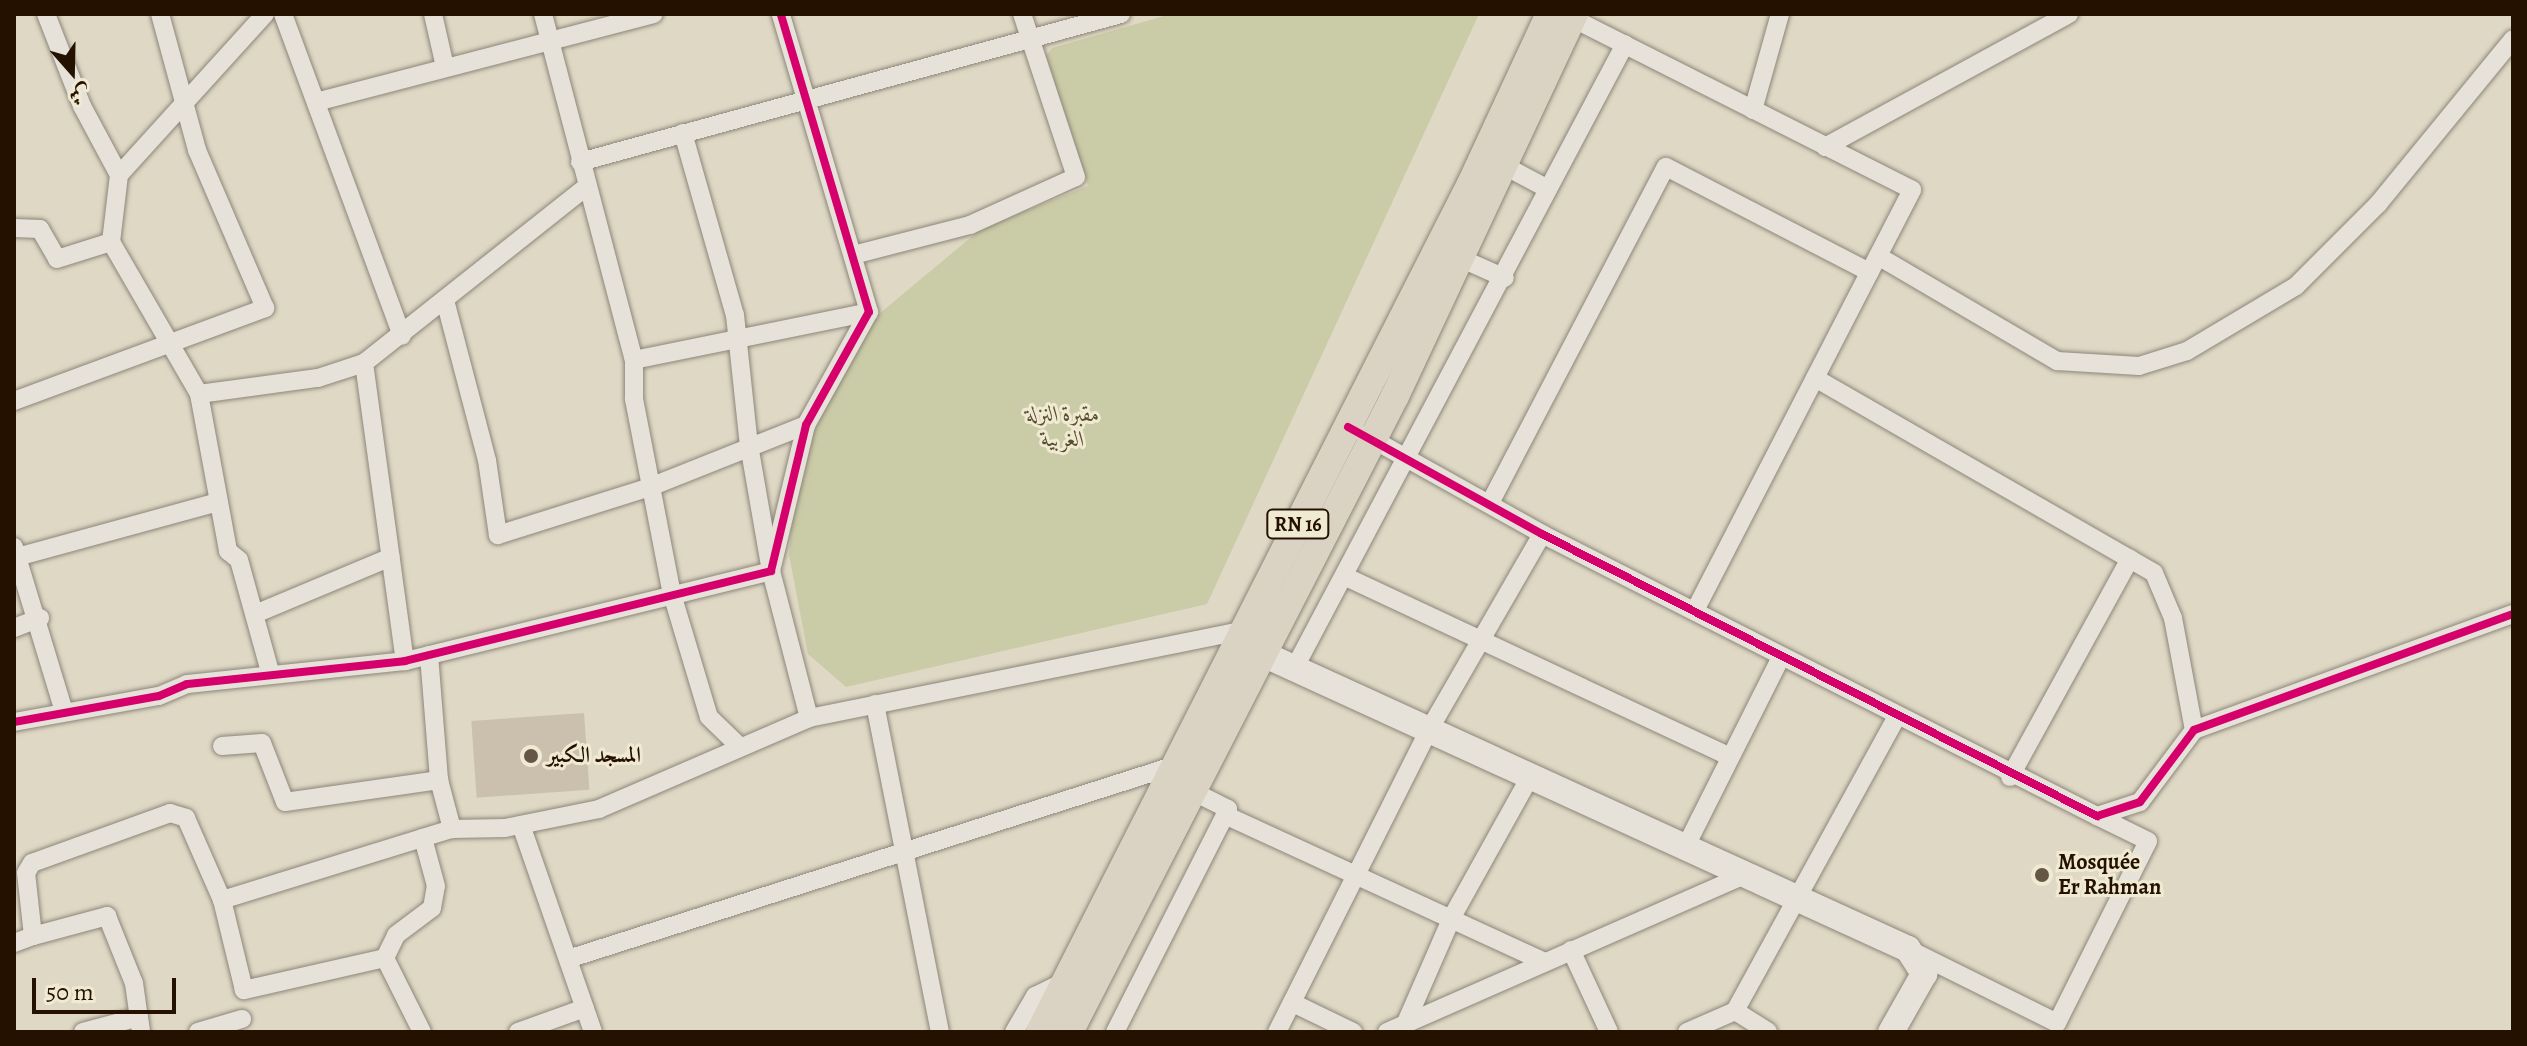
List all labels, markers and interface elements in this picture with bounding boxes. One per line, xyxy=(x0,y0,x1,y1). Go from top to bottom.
north arrow xyxy=(32,32,112,112)
text: ش xyxy=(65,77,96,112)
park label: مقبرة النزلة الغربية xyxy=(1026,401,1100,452)
road number: RN 16 xyxy=(1266,508,1330,540)
place label: المسجد الكبير xyxy=(547,743,641,769)
marker: المسجد الكبير xyxy=(522,747,540,765)
place label: Mosquée Er Rahman xyxy=(2058,849,2161,900)
marker: Mosquée Er Rahman xyxy=(2033,866,2051,884)
scale bar xyxy=(36,962,180,1012)
text: 50 m xyxy=(46,976,94,1008)

